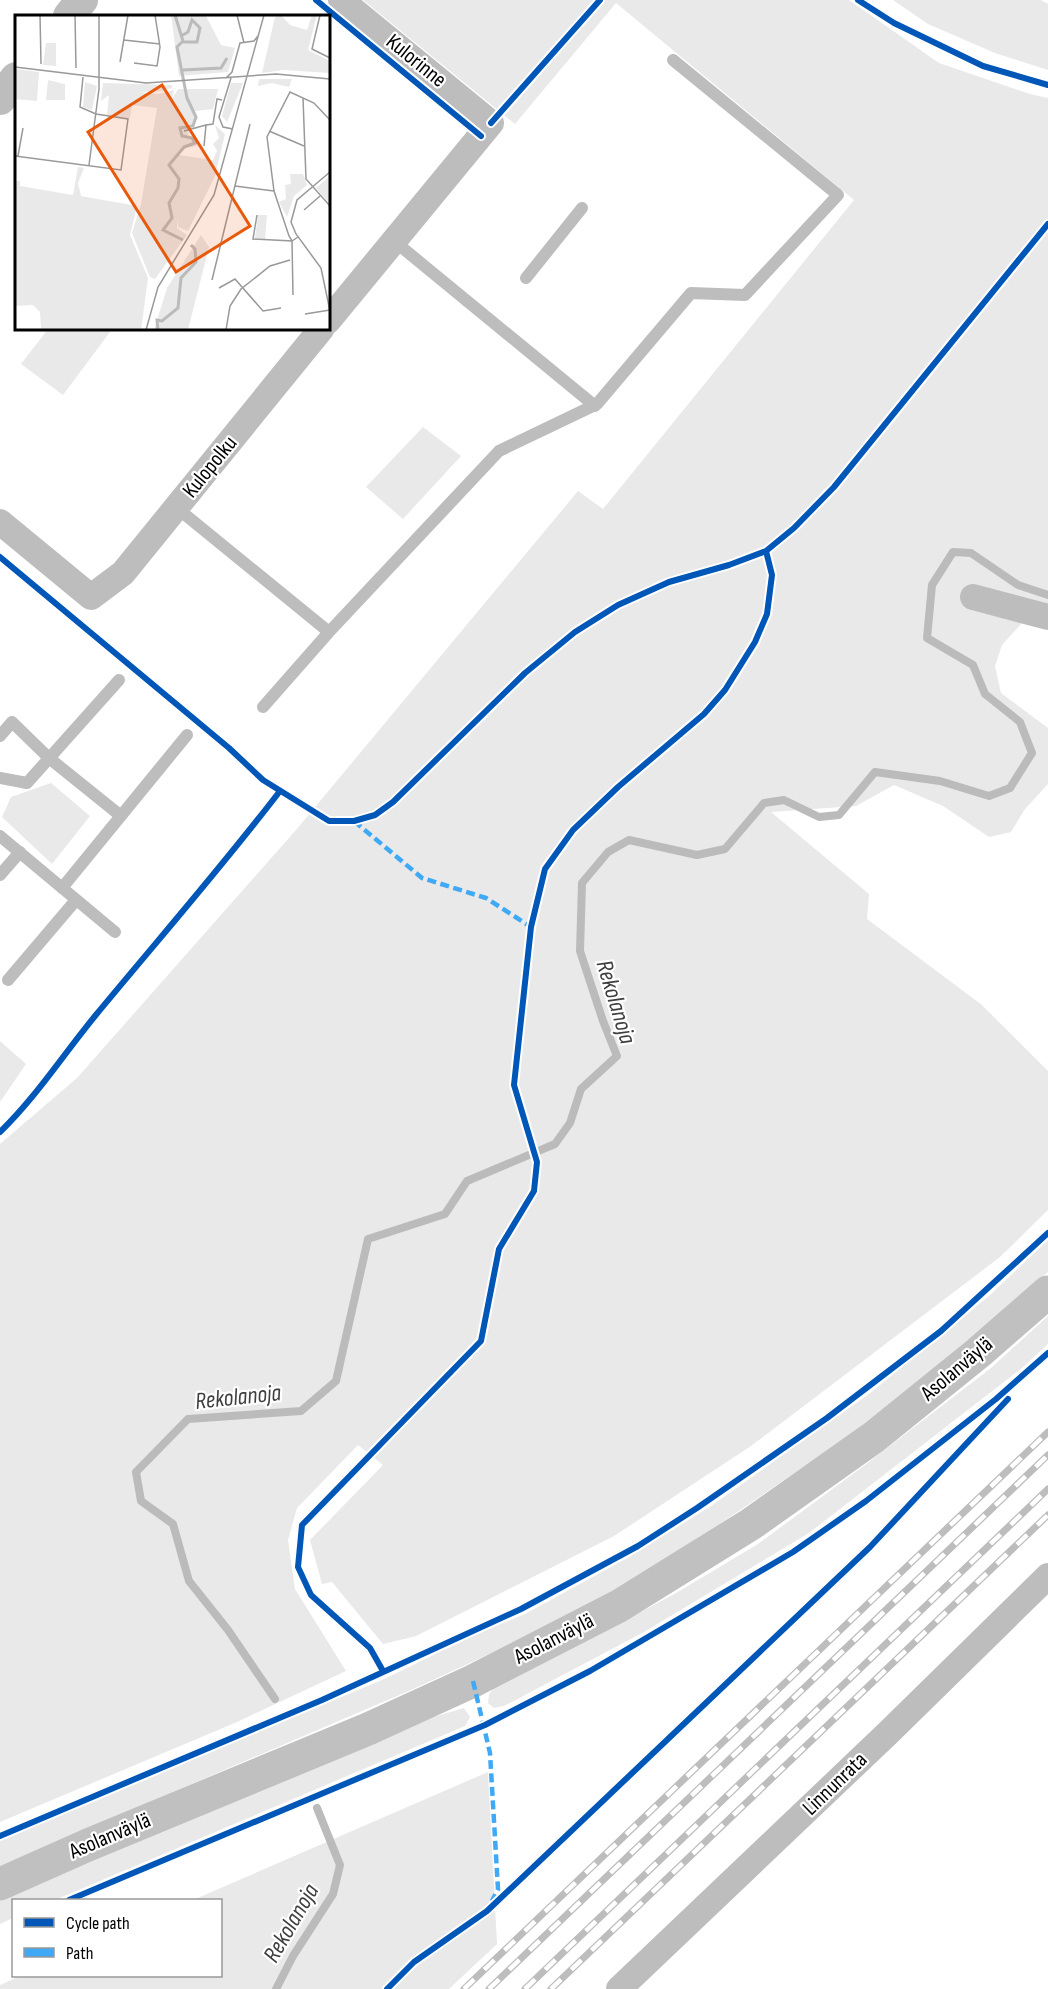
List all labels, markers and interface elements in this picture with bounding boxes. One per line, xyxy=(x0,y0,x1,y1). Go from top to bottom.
inset map xyxy=(15,15,330,330)
street label: Kulorinne xyxy=(380,28,452,94)
street label: Kulopolku xyxy=(177,431,243,503)
water label: Rekolanoja xyxy=(590,957,643,1048)
street label: Asolanväylä xyxy=(915,1331,999,1408)
water label: Rekolanoja xyxy=(194,1378,283,1416)
street label: Asolanväylä xyxy=(509,1607,598,1671)
street label: Linnunrata xyxy=(797,1747,873,1821)
street label: Asolanväylä xyxy=(64,1807,155,1866)
water label: Rekolanoja xyxy=(257,1878,325,1968)
legend xyxy=(12,1899,222,1977)
text: Cycle path xyxy=(66,1913,130,1934)
text: Path xyxy=(66,1943,94,1964)

